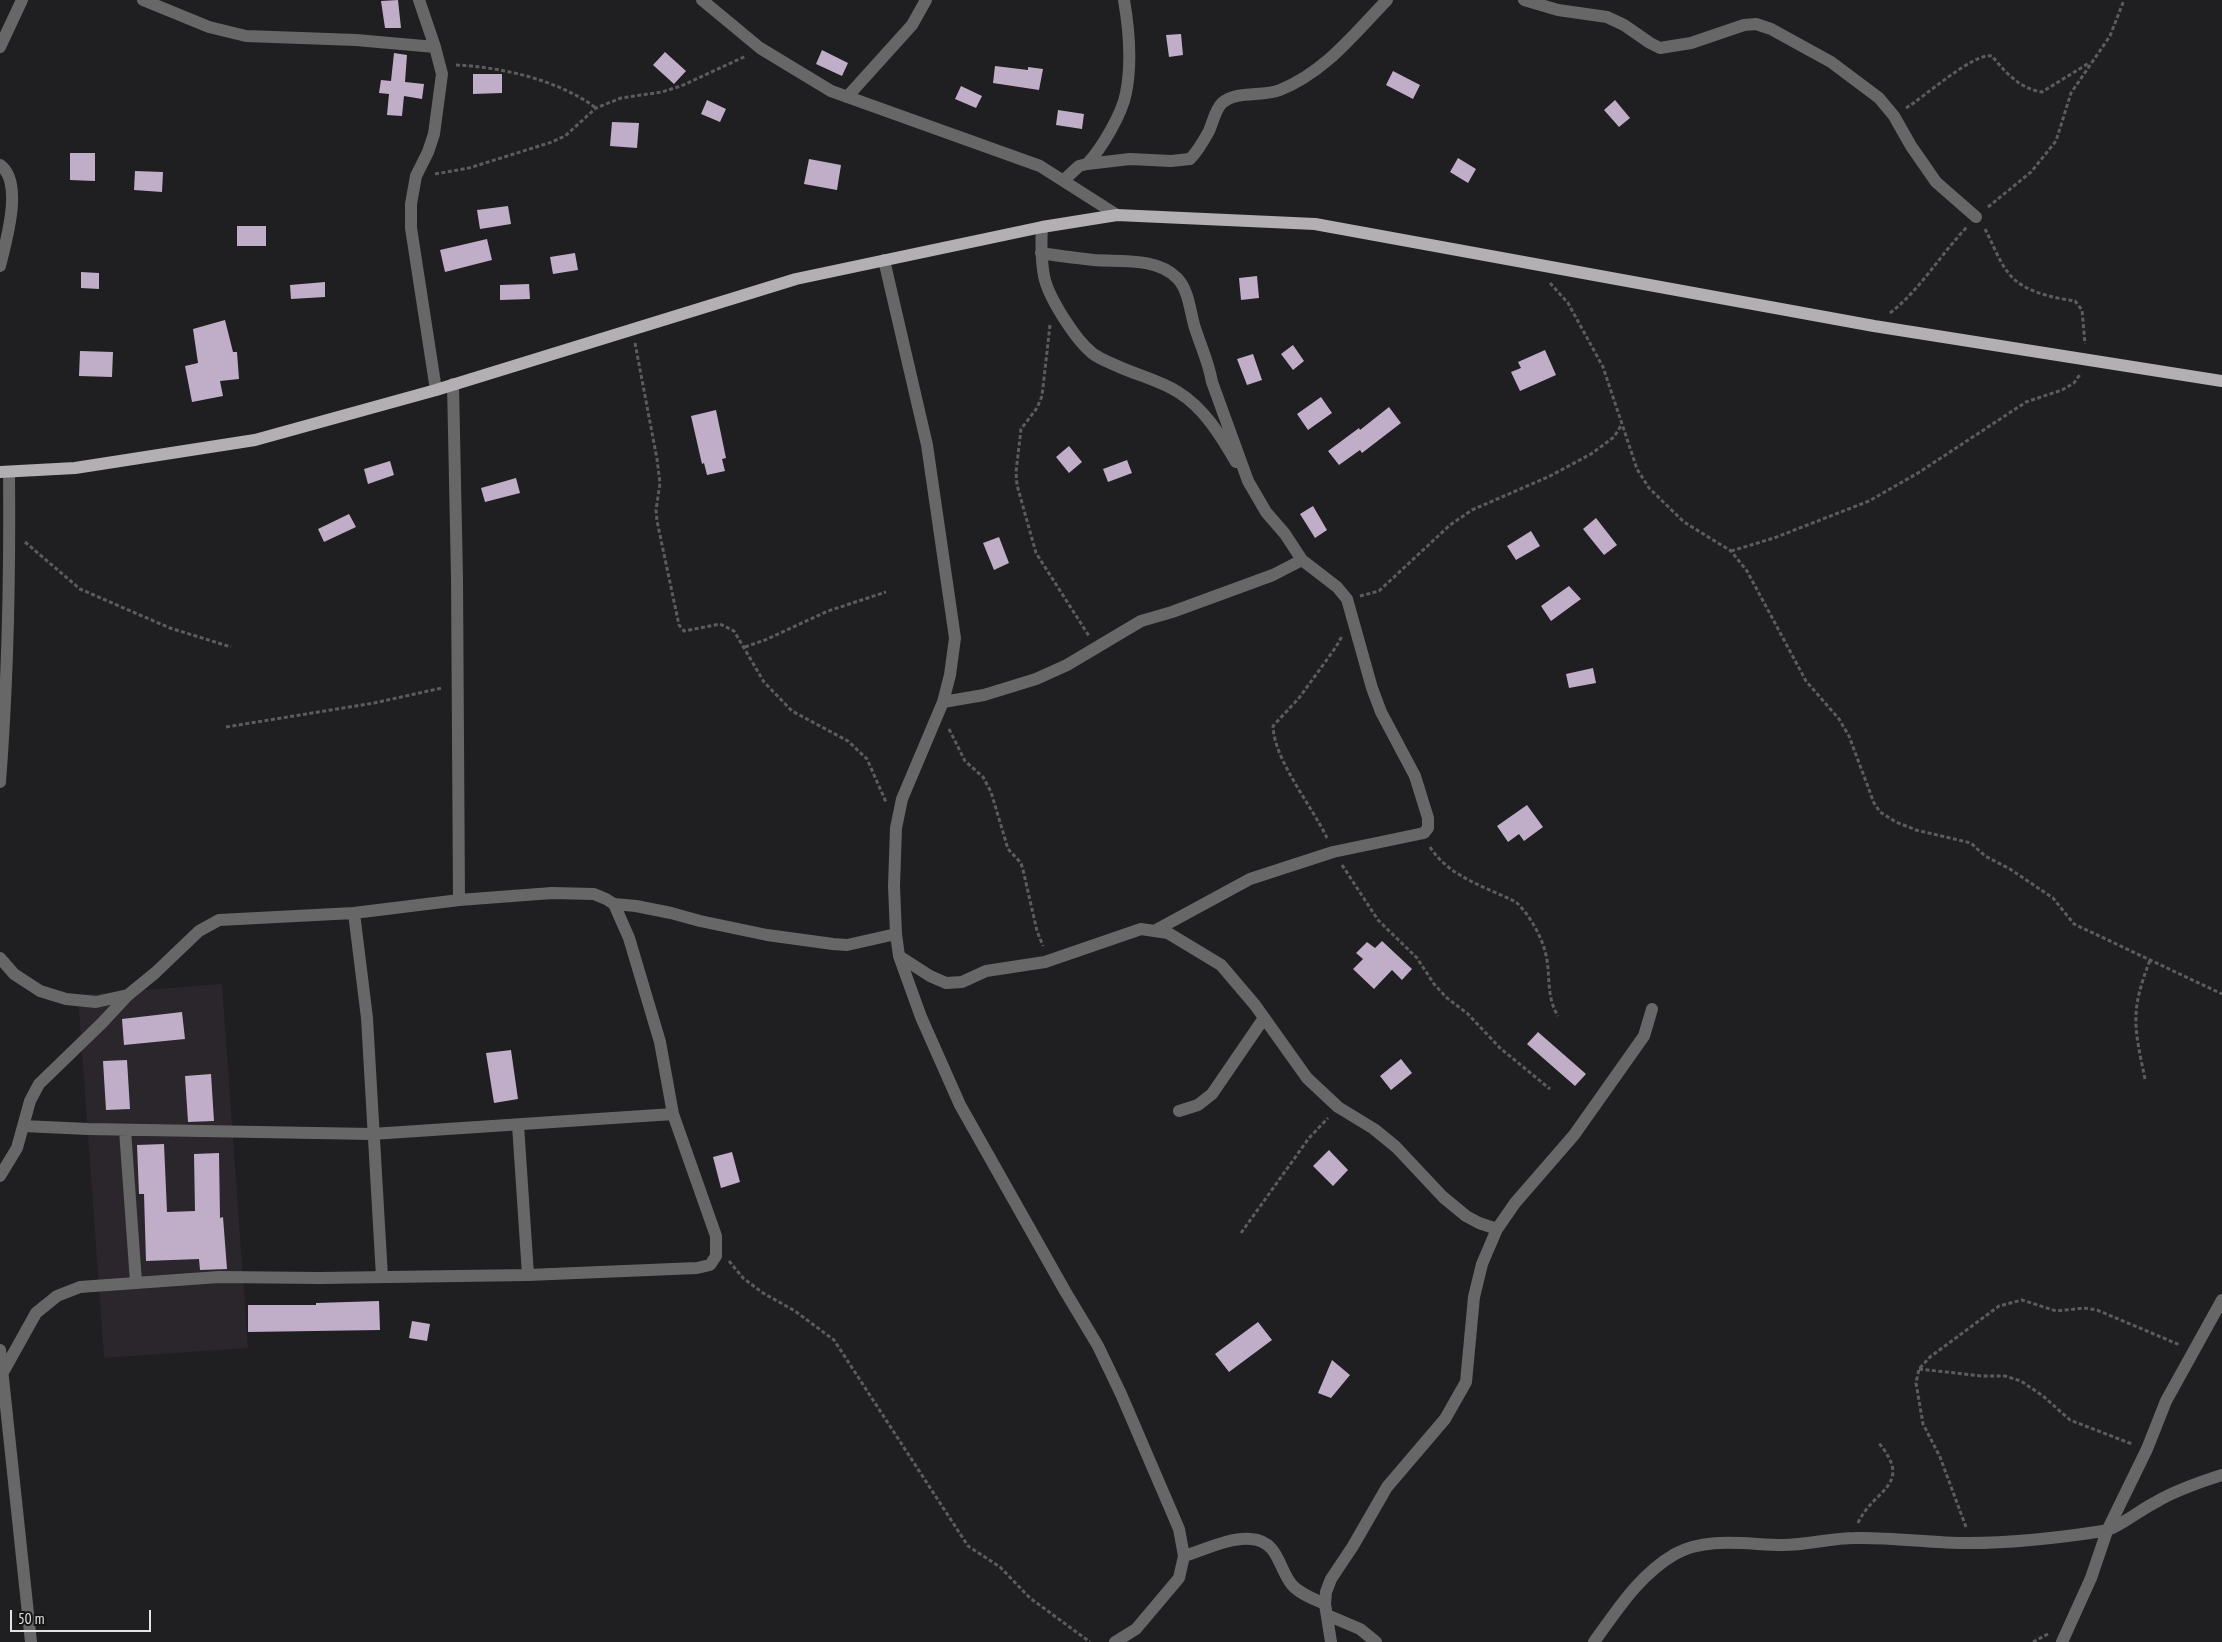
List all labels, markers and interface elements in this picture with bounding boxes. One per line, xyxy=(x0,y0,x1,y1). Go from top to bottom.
scale bar xyxy=(12,1600,154,1632)
text: 50 m xyxy=(18,1609,44,1628)

